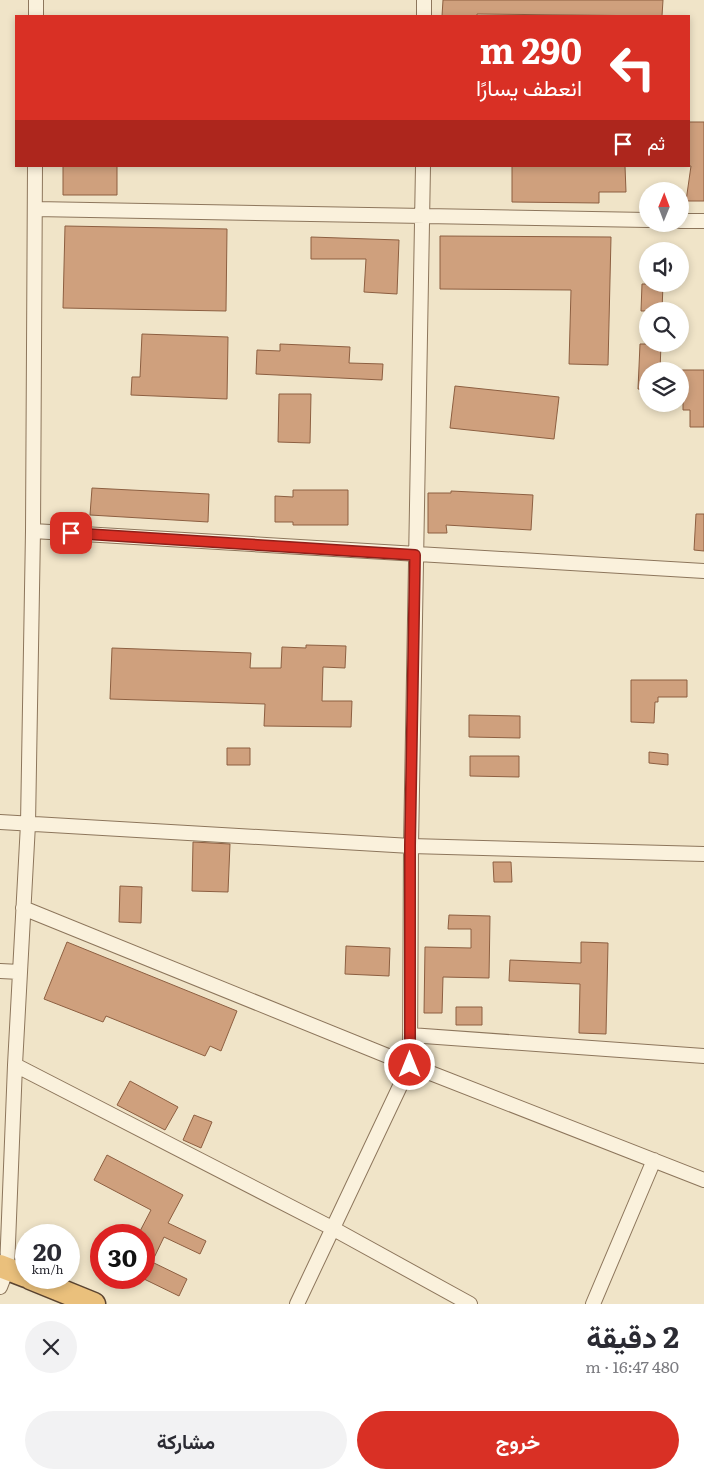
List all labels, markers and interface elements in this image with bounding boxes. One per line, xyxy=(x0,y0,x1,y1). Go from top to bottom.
text: 290 m xyxy=(480,23,582,75)
icon: left xyxy=(600,35,665,100)
text: انعطف يسارًا xyxy=(476,70,582,103)
text: ثم xyxy=(647,128,665,156)
icon: arrive xyxy=(609,130,637,158)
north arrow xyxy=(639,182,689,232)
map controls xyxy=(639,182,689,412)
button: sound xyxy=(639,242,689,292)
button: search xyxy=(639,302,689,352)
button: layers xyxy=(639,362,689,412)
pin xyxy=(50,512,92,554)
icon: arrive xyxy=(57,519,85,547)
position arrow xyxy=(383,1038,435,1090)
speed limit sign: 30 xyxy=(90,1224,155,1289)
text: 20 xyxy=(33,1232,62,1269)
text: km/h xyxy=(32,1260,63,1278)
text: 2 دقيقة xyxy=(586,1313,679,1357)
button: close xyxy=(25,1321,77,1373)
text: 480 m · 16:47 xyxy=(585,1354,679,1378)
button: مشاركة xyxy=(25,1411,347,1469)
button: خروج xyxy=(357,1411,679,1469)

